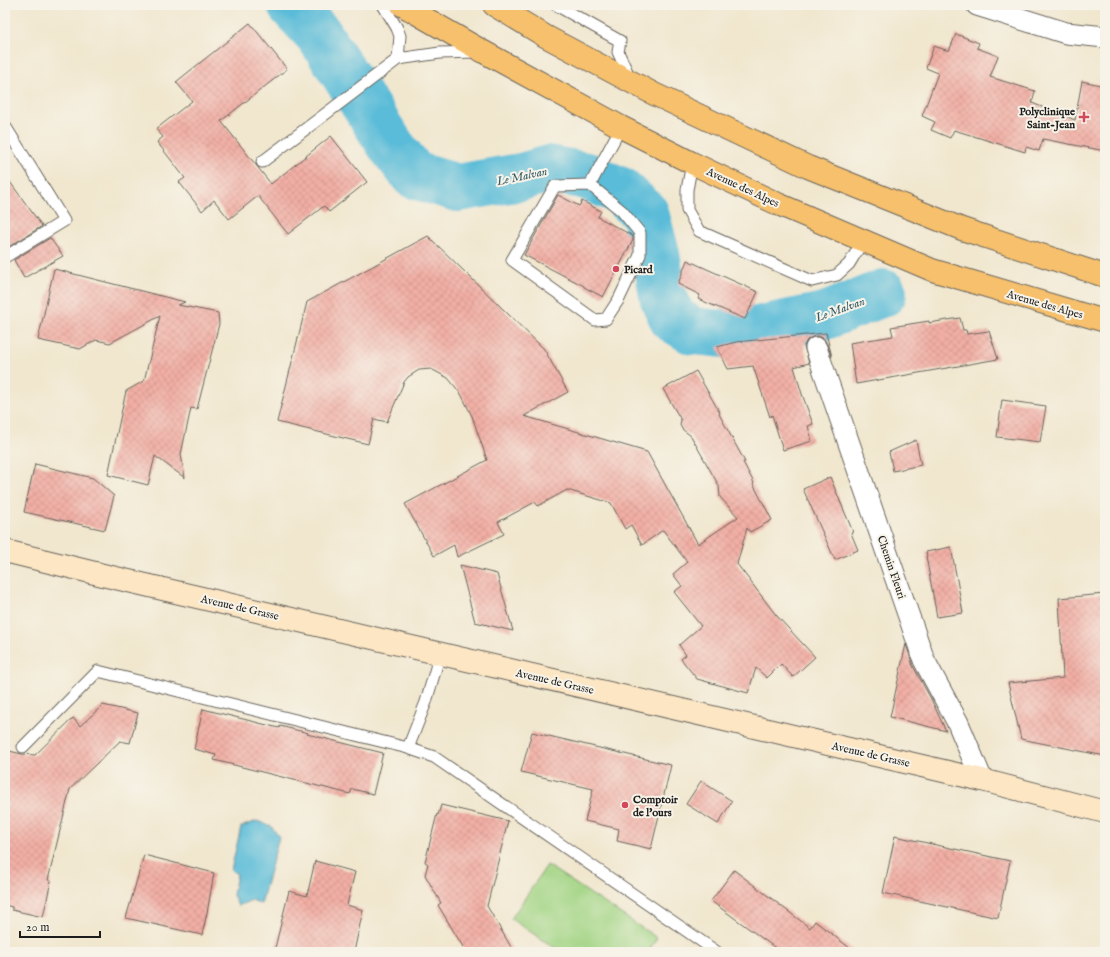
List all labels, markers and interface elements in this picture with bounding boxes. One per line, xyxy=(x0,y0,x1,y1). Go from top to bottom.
place label: Polyclinique Saint-Jean xyxy=(1019,105,1075,132)
marker: Polyclinique Saint-Jean xyxy=(1078,111,1090,123)
water label: Le Malvan xyxy=(495,164,549,189)
street label: Avenue des Alpes xyxy=(703,165,781,211)
place label: Picard xyxy=(624,263,654,277)
marker: Picard xyxy=(611,264,621,274)
street label: Avenue des Alpes xyxy=(1004,287,1085,323)
water label: Le Malvan xyxy=(813,294,867,326)
street label: Chemin Fleuri xyxy=(874,534,908,601)
street label: Avenue de Grasse xyxy=(198,592,280,624)
street label: Avenue de Grasse xyxy=(513,666,595,698)
street label: Avenue de Grasse xyxy=(829,739,911,771)
place label: Comptoir de l'ours xyxy=(633,793,679,820)
marker: Comptoir de l'ours xyxy=(620,800,630,810)
scale bar xyxy=(20,913,100,939)
text: 20 m xyxy=(26,920,49,935)

